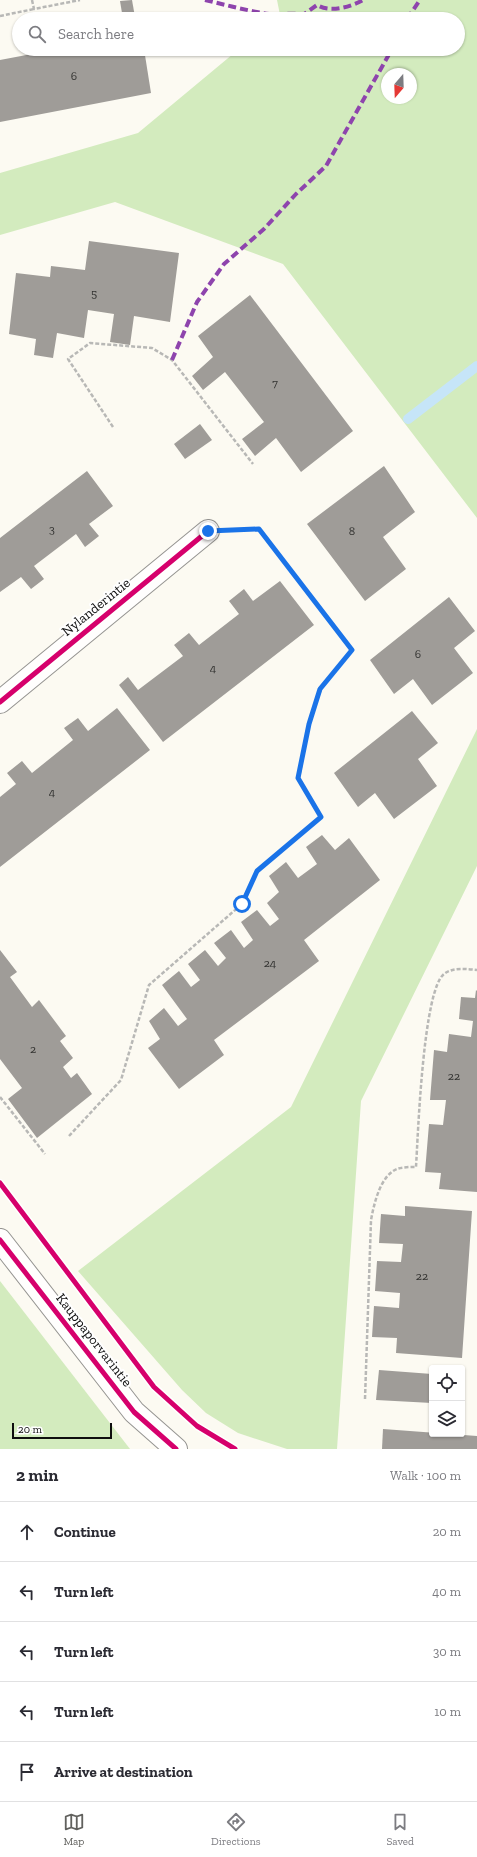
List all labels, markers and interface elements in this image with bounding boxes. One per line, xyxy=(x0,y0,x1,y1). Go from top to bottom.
search box xyxy=(12,12,465,56)
icon: search xyxy=(26,23,48,45)
text: Search here xyxy=(58,25,134,43)
north arrow xyxy=(381,68,417,104)
house number: 6 xyxy=(71,69,77,83)
house number: 5 xyxy=(91,286,97,300)
house number: 7 xyxy=(272,376,278,390)
house number: 3 xyxy=(49,522,55,536)
route end xyxy=(199,522,217,540)
house number: 8 xyxy=(349,524,355,538)
street label: Nylanderintie xyxy=(58,574,134,640)
house number: 6 xyxy=(415,647,421,661)
house number: 4 xyxy=(210,661,217,675)
house number: 4 xyxy=(49,785,56,799)
route start xyxy=(233,895,251,913)
house number: 24 xyxy=(264,956,277,970)
house number: 2 xyxy=(30,1042,36,1056)
house number: 22 xyxy=(448,1069,460,1083)
house number: 22 xyxy=(416,1269,428,1283)
street label: Kauppaporvarintie xyxy=(52,1290,136,1390)
map controls xyxy=(429,1365,465,1437)
button: locate xyxy=(429,1365,465,1401)
button: layers xyxy=(429,1401,465,1437)
scale bar xyxy=(12,1421,112,1440)
text: 20 m xyxy=(18,1423,42,1436)
text: 2 min xyxy=(16,1465,58,1485)
text: Walk · 100 m xyxy=(390,1468,461,1483)
icon: ahead xyxy=(16,1521,38,1543)
text: Continue xyxy=(54,1523,116,1541)
text: 20 m xyxy=(433,1524,461,1539)
icon: left xyxy=(16,1581,38,1603)
text: Turn left xyxy=(54,1583,114,1601)
text: 40 m xyxy=(432,1584,461,1599)
icon: left xyxy=(16,1641,38,1663)
text: Turn left xyxy=(54,1643,114,1661)
text: 30 m xyxy=(433,1644,461,1659)
icon: left xyxy=(16,1701,38,1723)
text: Turn left xyxy=(54,1703,114,1721)
text: 10 m xyxy=(434,1704,461,1719)
icon: arrive xyxy=(16,1761,38,1783)
text: Arrive at destination xyxy=(54,1763,193,1781)
tab: Map xyxy=(63,1811,85,1848)
tab: Directions xyxy=(211,1811,261,1848)
tab: Saved xyxy=(386,1811,414,1848)

